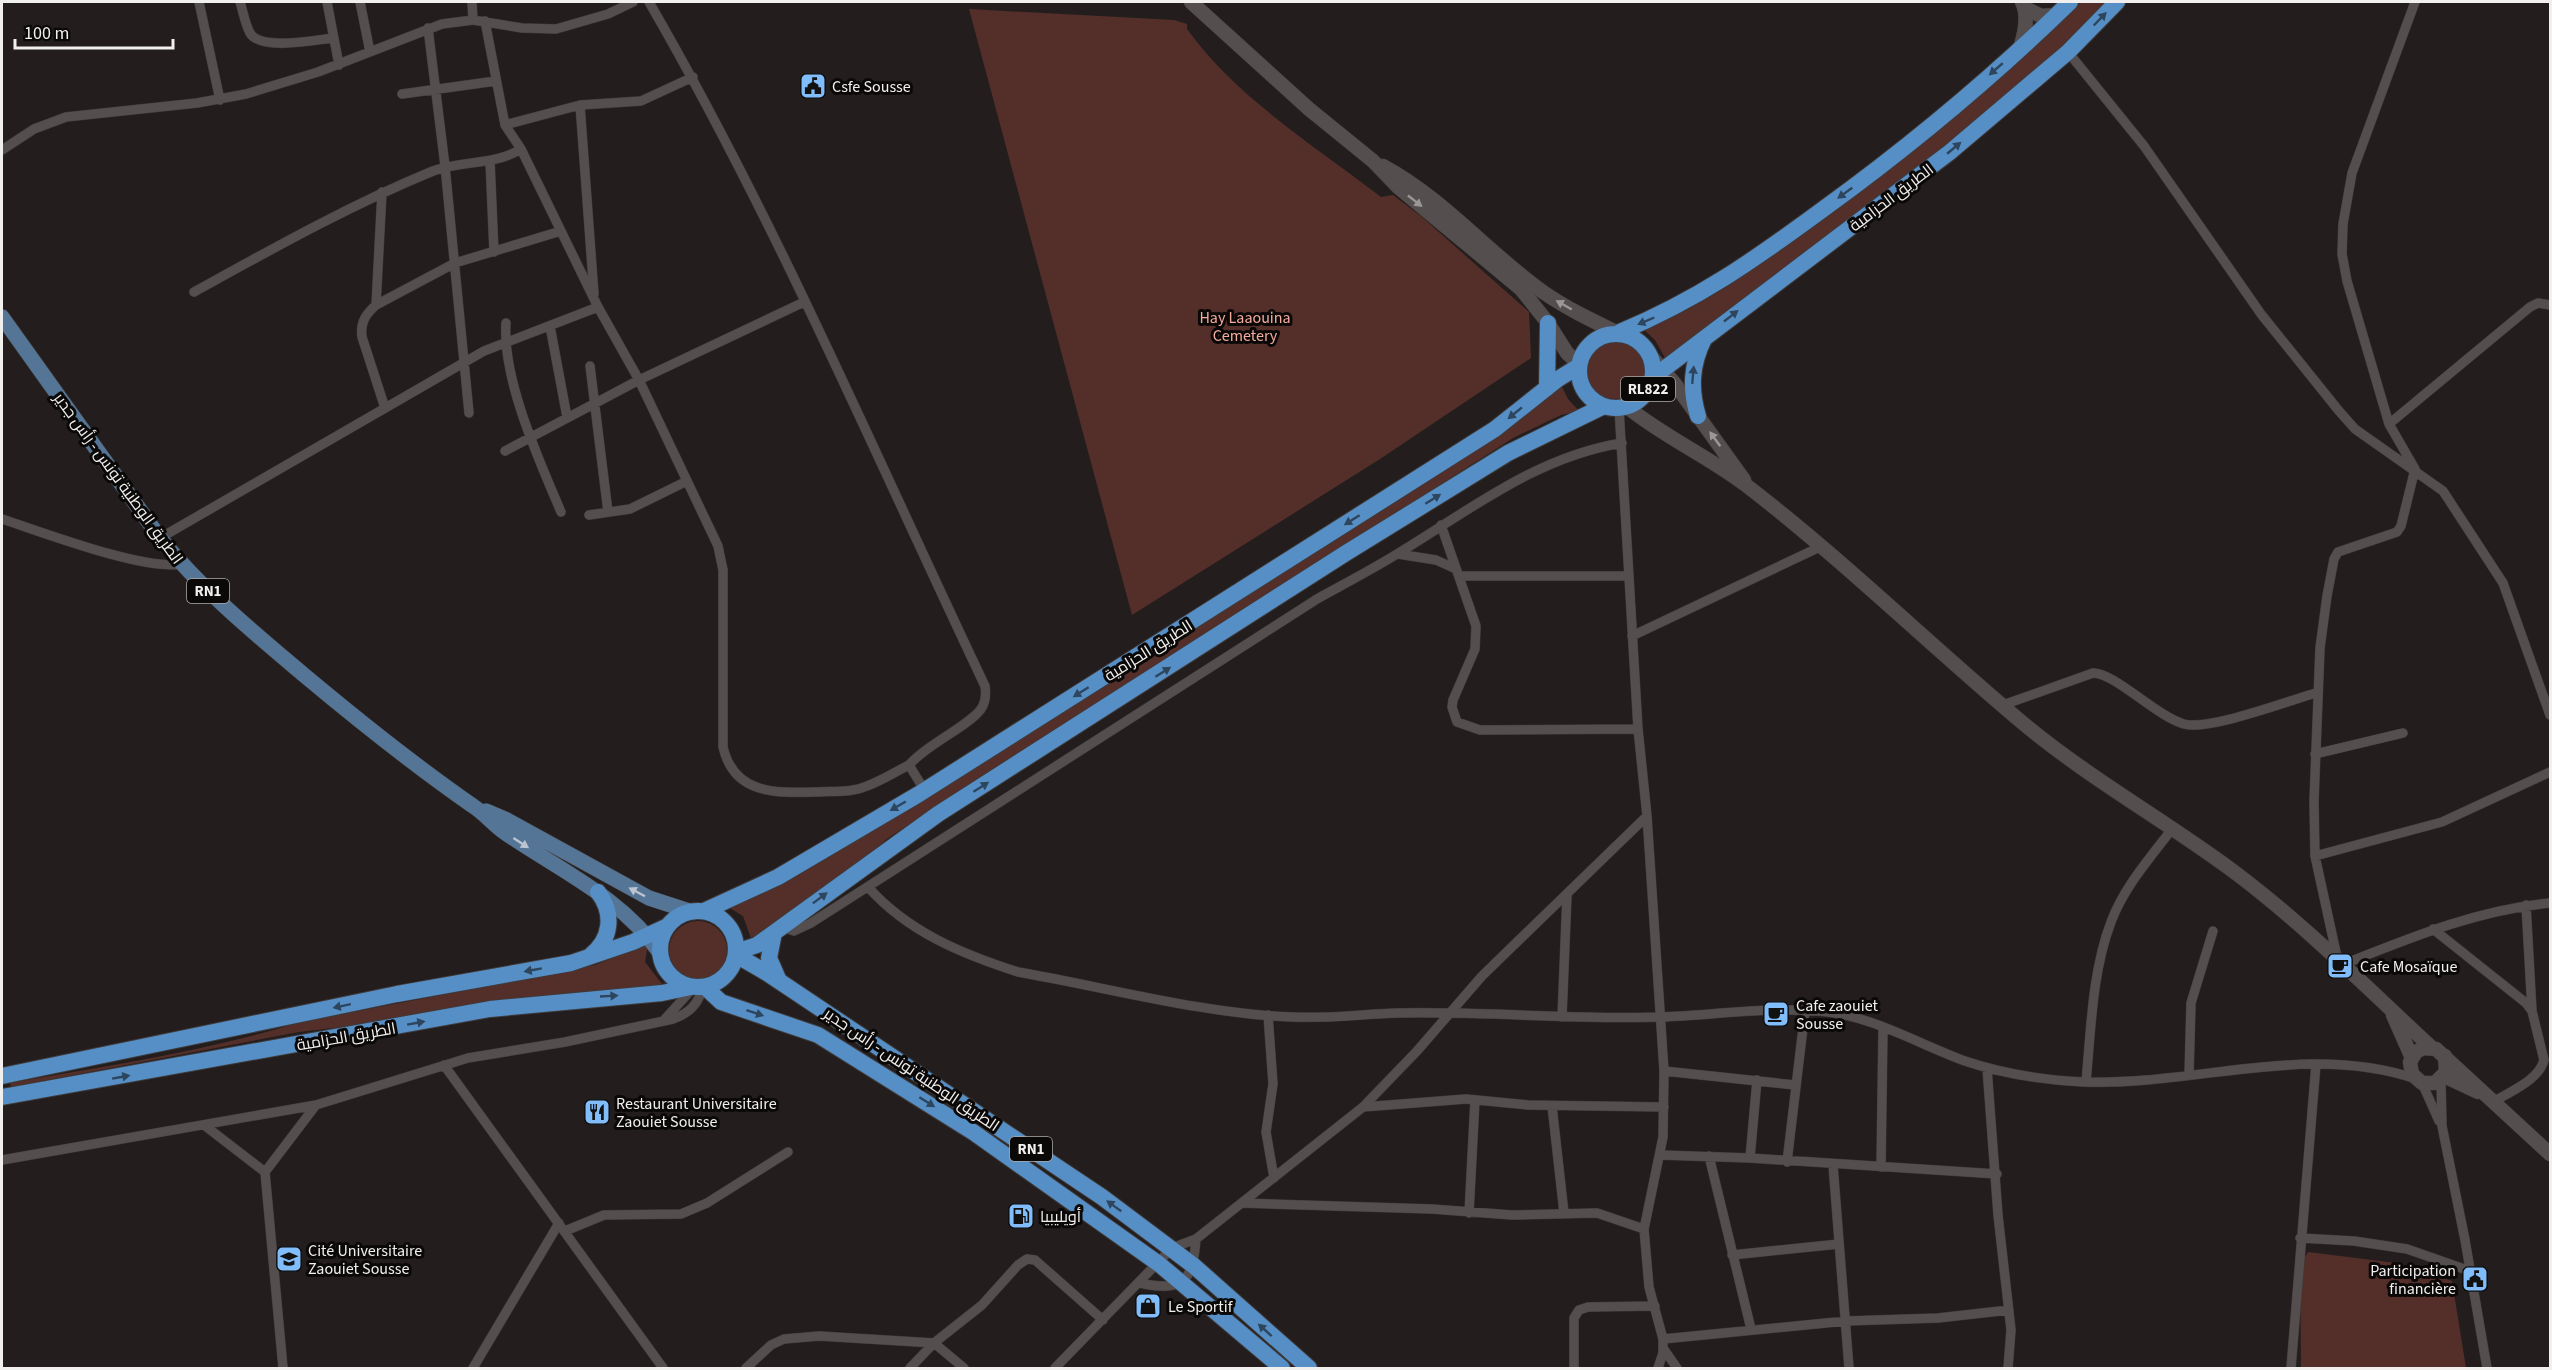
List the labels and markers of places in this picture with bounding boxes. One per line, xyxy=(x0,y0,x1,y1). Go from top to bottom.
public building icon: Csfe Sousse xyxy=(798,71,828,101)
place label: Csfe Sousse xyxy=(832,76,911,98)
cafe icon: Cafe Mosaïque xyxy=(2325,951,2355,981)
place label: Cafe Mosaïque xyxy=(2360,956,2457,978)
place label: Cafe zaouiet Sousse xyxy=(1796,995,1878,1035)
cafe icon: Cafe zaouiet Sousse xyxy=(1761,999,1791,1029)
place label: Restaurant Universitaire Zaouiet Sousse xyxy=(616,1093,777,1133)
restaurant icon: Restaurant Universitaire Zaouiet Sousse xyxy=(582,1097,612,1127)
fuel station icon: أويليبيا xyxy=(1006,1201,1036,1231)
place label: أويليبيا xyxy=(1040,1206,1081,1228)
place label: Cité Universitaire Zaouiet Sousse xyxy=(308,1240,422,1280)
school or university icon: Cité Universitaire Zaouiet Sousse xyxy=(274,1244,304,1274)
place label: Participation financière xyxy=(2370,1260,2456,1300)
public building icon: Participation financière xyxy=(2460,1264,2490,1294)
shop icon: Le Sportif xyxy=(1133,1291,1163,1321)
place label: Le Sportif xyxy=(1168,1296,1234,1318)

